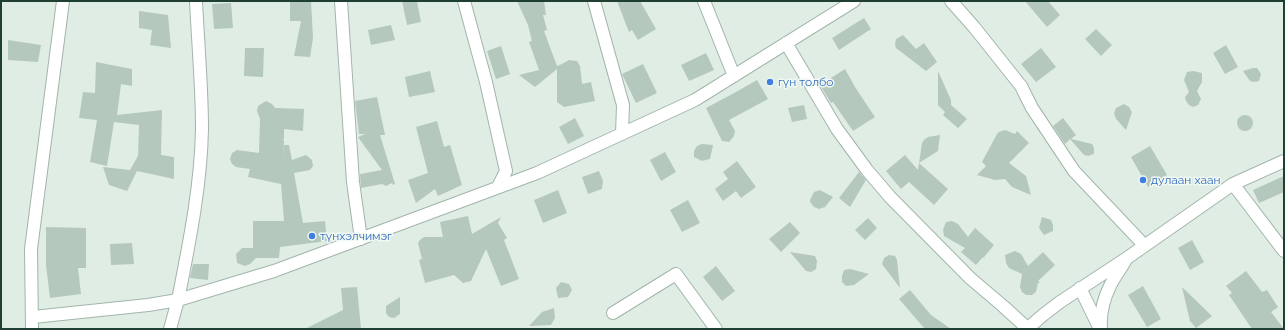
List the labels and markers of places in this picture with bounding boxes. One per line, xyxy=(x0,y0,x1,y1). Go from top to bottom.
place label: гүн толбо xyxy=(778,75,833,89)
marker: гүн толбо xyxy=(765,77,775,87)
place label: дулаан хаан xyxy=(1151,173,1220,187)
marker: дулаан хаан xyxy=(1138,175,1148,185)
place label: түнхэлчимэг xyxy=(320,229,392,243)
marker: түнхэлчимэг xyxy=(307,231,317,241)

